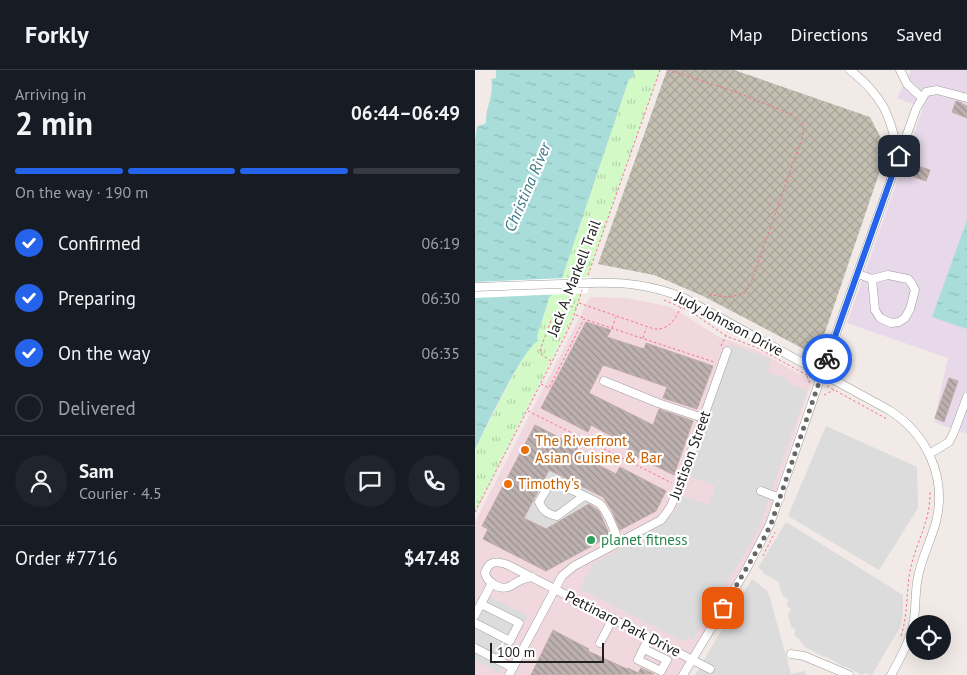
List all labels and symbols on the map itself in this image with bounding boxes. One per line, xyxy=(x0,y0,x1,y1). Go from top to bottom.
pin xyxy=(878,135,920,177)
water label: Christina River xyxy=(499,138,555,235)
street label: Jack A. Markell Trail xyxy=(542,216,605,340)
street label: Judy Johnson Drive xyxy=(671,287,787,360)
courier xyxy=(802,334,852,384)
street label: Justison Street xyxy=(664,408,714,503)
place label: The Riverfront Asian Cuisine & Bar xyxy=(535,431,662,467)
marker: The Riverfront Asian Cuisine & Bar xyxy=(519,444,531,456)
place label: Timothy's xyxy=(518,474,580,493)
marker: Timothy's xyxy=(502,478,514,490)
place label: planet fitness xyxy=(601,530,688,549)
marker: planet fitness xyxy=(585,534,597,546)
street label: Pettinaro Park Drive xyxy=(562,586,684,661)
pin xyxy=(702,587,744,629)
scale bar xyxy=(490,640,604,663)

